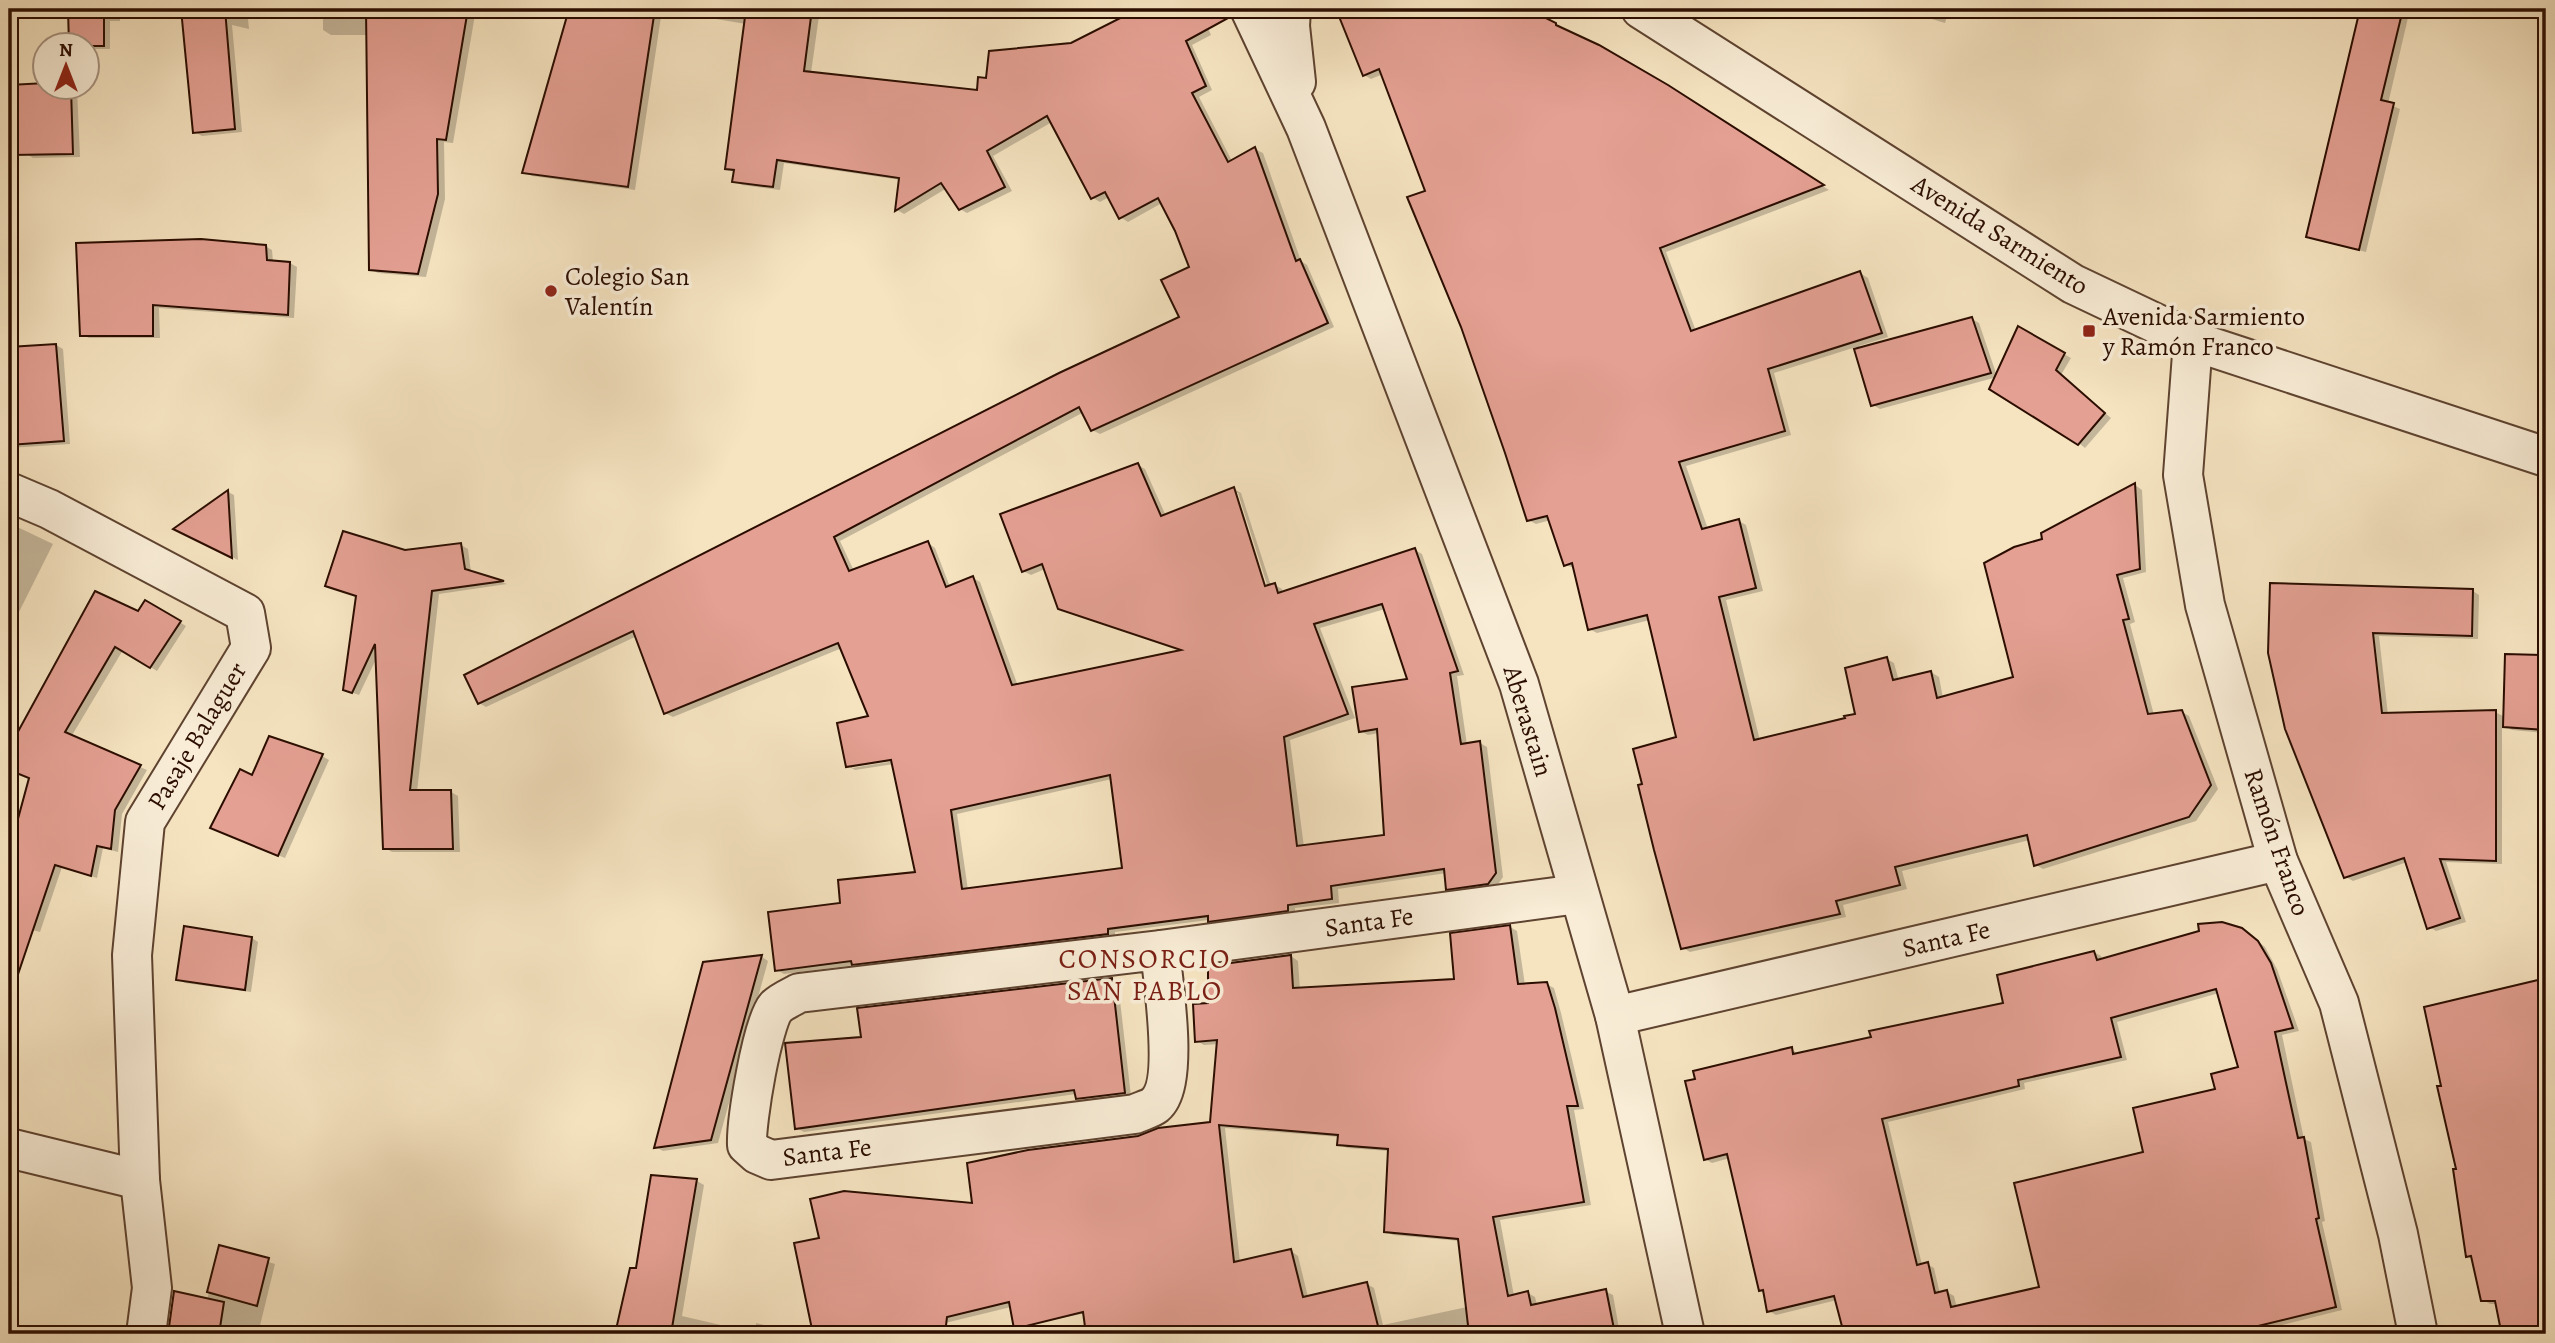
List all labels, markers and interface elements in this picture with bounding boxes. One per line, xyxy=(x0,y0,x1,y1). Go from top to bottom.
north arrow xyxy=(32,32,102,102)
text: N xyxy=(59,37,73,63)
street label: Avenida Sarmiento xyxy=(1904,166,2095,303)
place label: Colegio San Valentín xyxy=(564,259,690,324)
marker: Colegio San Valentín xyxy=(543,283,559,299)
place label: Avenida Sarmiento y Ramón Franco xyxy=(2102,299,2305,364)
marker: Avenida Sarmiento y Ramón Franco xyxy=(2081,323,2097,339)
street label: Pasaje Balaguer xyxy=(139,656,255,816)
street label: Aberastain xyxy=(1494,660,1561,781)
street label: Ramón Franco xyxy=(2235,764,2319,920)
street label: Santa Fe xyxy=(1322,898,1416,946)
street label: Santa Fe xyxy=(1899,912,1993,966)
district label: CONSORCIO SAN PABLO xyxy=(1059,940,1231,1010)
street label: Santa Fe xyxy=(781,1129,873,1175)

